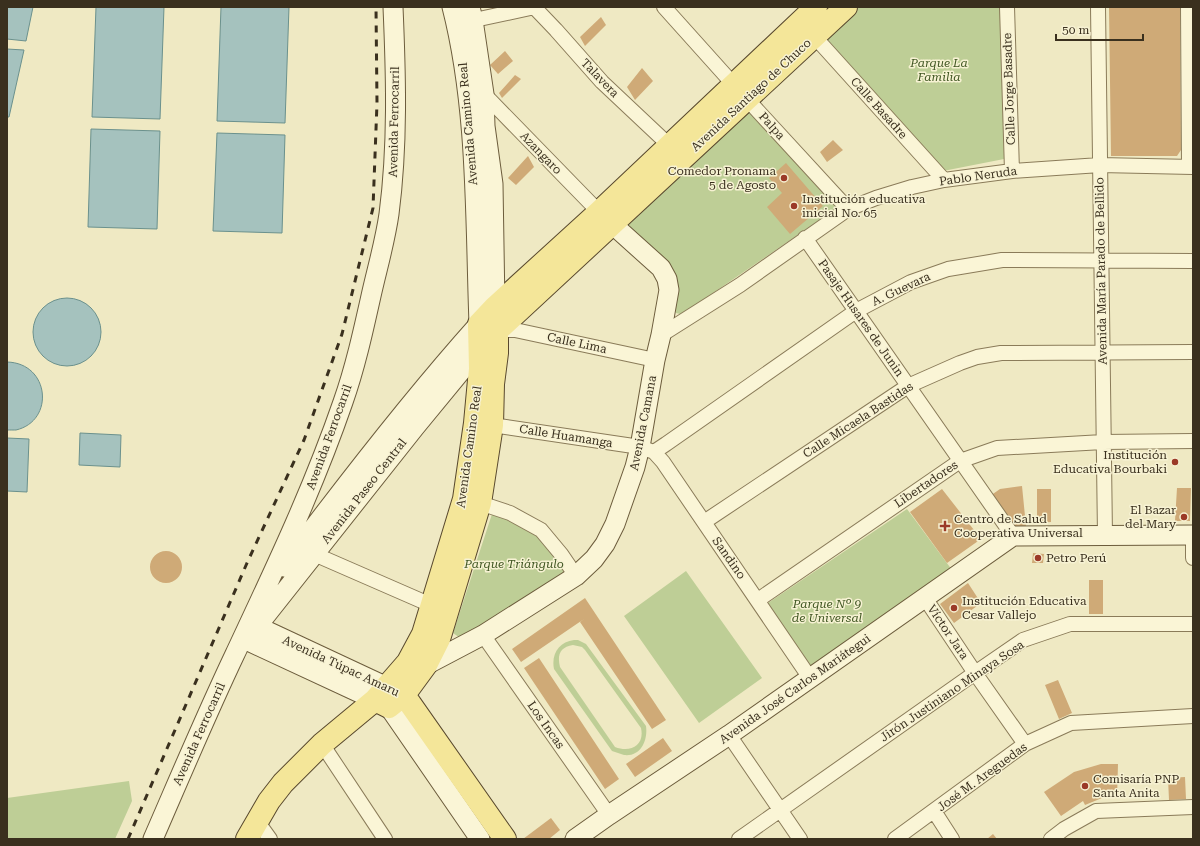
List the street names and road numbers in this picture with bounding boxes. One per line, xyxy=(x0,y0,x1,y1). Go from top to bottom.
street label: Calle Jorge Basadre xyxy=(1000,32,1018,146)
street label: Avenida Santiago de Chuco xyxy=(688,36,814,154)
street label: Talavera xyxy=(578,56,622,101)
street label: Avenida Camino Real xyxy=(456,62,480,186)
street label: Avenida Ferrocarril xyxy=(386,66,402,178)
street label: Calle Basadre xyxy=(848,74,910,142)
street label: Palpa xyxy=(756,109,788,143)
street label: Azangaro xyxy=(517,129,565,177)
street label: Pablo Neruda xyxy=(938,164,1018,188)
street label: Avenida María Parado de Bellido xyxy=(1092,177,1110,365)
street label: Pasaje Husares de Junin xyxy=(815,257,907,379)
street label: A. Guevara xyxy=(869,269,933,309)
street label: Calle Lima xyxy=(546,330,609,356)
street label: Avenida Camana xyxy=(627,374,659,472)
street label: Calle Micaela Bastidas xyxy=(800,379,916,461)
street label: Avenida Ferrocarril xyxy=(303,382,355,492)
street label: Avenida Camino Real xyxy=(454,385,485,509)
street label: Calle Huamanga xyxy=(518,422,614,450)
street label: Avenida Paseo Central xyxy=(319,436,409,546)
street label: Libertadores xyxy=(892,457,961,510)
street label: Sandino xyxy=(709,534,749,582)
street label: Víctor Jara xyxy=(925,602,972,662)
street label: Avenida José Carlos Mariátegui xyxy=(717,631,873,747)
street label: Avenida Túpac Amaru xyxy=(280,633,402,700)
street label: Jirón Justiniano Minaya Sosa xyxy=(877,637,1027,745)
street label: Avenida Ferrocarril xyxy=(170,680,228,788)
street label: Los Incas xyxy=(525,699,568,752)
street label: José M. Areguedas xyxy=(934,740,1030,814)

